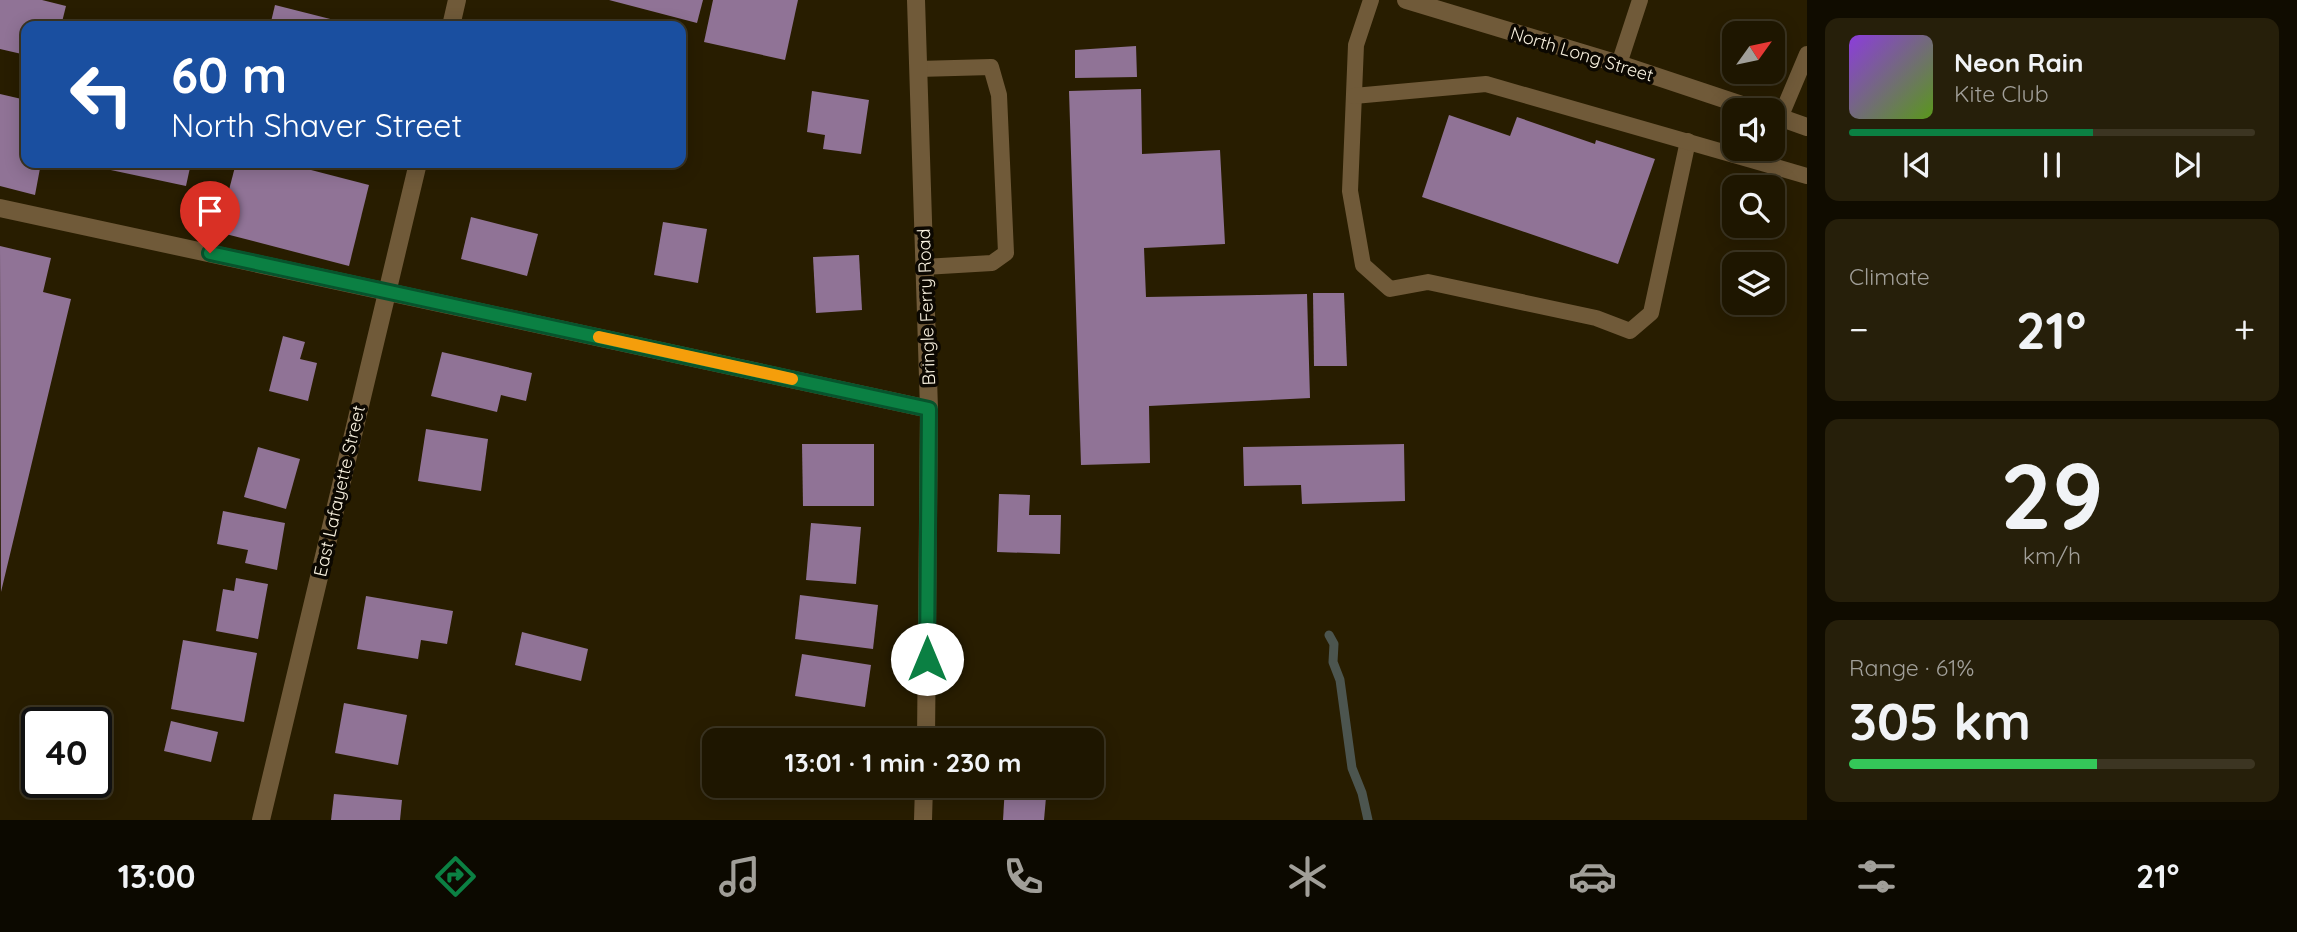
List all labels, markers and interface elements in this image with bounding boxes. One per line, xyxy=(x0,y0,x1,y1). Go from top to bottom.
street label: North Long Street xyxy=(1508,21,1656,87)
north arrow xyxy=(1722,21,1785,84)
map controls xyxy=(1722,21,1785,315)
text: 60 m xyxy=(171,44,287,105)
text: Neon Rain xyxy=(1954,46,2083,79)
icon: left xyxy=(56,49,147,140)
text: Kite Club xyxy=(1954,79,2049,108)
button: sound xyxy=(1722,98,1785,161)
text: North Shaver Street xyxy=(171,105,462,145)
icon: previous xyxy=(1898,146,1936,184)
icon: pause xyxy=(2033,146,2071,184)
icon: next xyxy=(2168,146,2206,184)
button: search xyxy=(1722,175,1785,238)
pin xyxy=(180,181,240,253)
icon: arrive xyxy=(191,192,229,230)
street label: Bringle Ferry Road xyxy=(912,228,940,386)
button: layers xyxy=(1722,252,1785,315)
text: Climate xyxy=(1849,262,1930,291)
text: 21° xyxy=(2016,297,2086,362)
text: − xyxy=(1849,305,1869,353)
text: + xyxy=(2234,305,2255,353)
street label: East Lafayette Street xyxy=(308,403,370,579)
text: 29 xyxy=(2000,438,2104,552)
text: km/h xyxy=(2023,541,2081,570)
position arrow xyxy=(890,622,964,696)
text: Range · 61% xyxy=(1849,653,1974,682)
text: 305 km xyxy=(1849,688,2031,753)
speed limit sign: 40 xyxy=(21,707,112,798)
text: 13:01 · 1 min · 230 m xyxy=(785,746,1021,779)
icon: directions xyxy=(431,852,480,901)
icon: music xyxy=(715,852,764,901)
icon: phone xyxy=(999,852,1048,901)
icon: climate xyxy=(1283,852,1332,901)
icon: car xyxy=(1568,852,1617,901)
icon: filters xyxy=(1852,852,1901,901)
text: 13:00 xyxy=(118,856,195,896)
text: 21° xyxy=(2136,856,2179,896)

